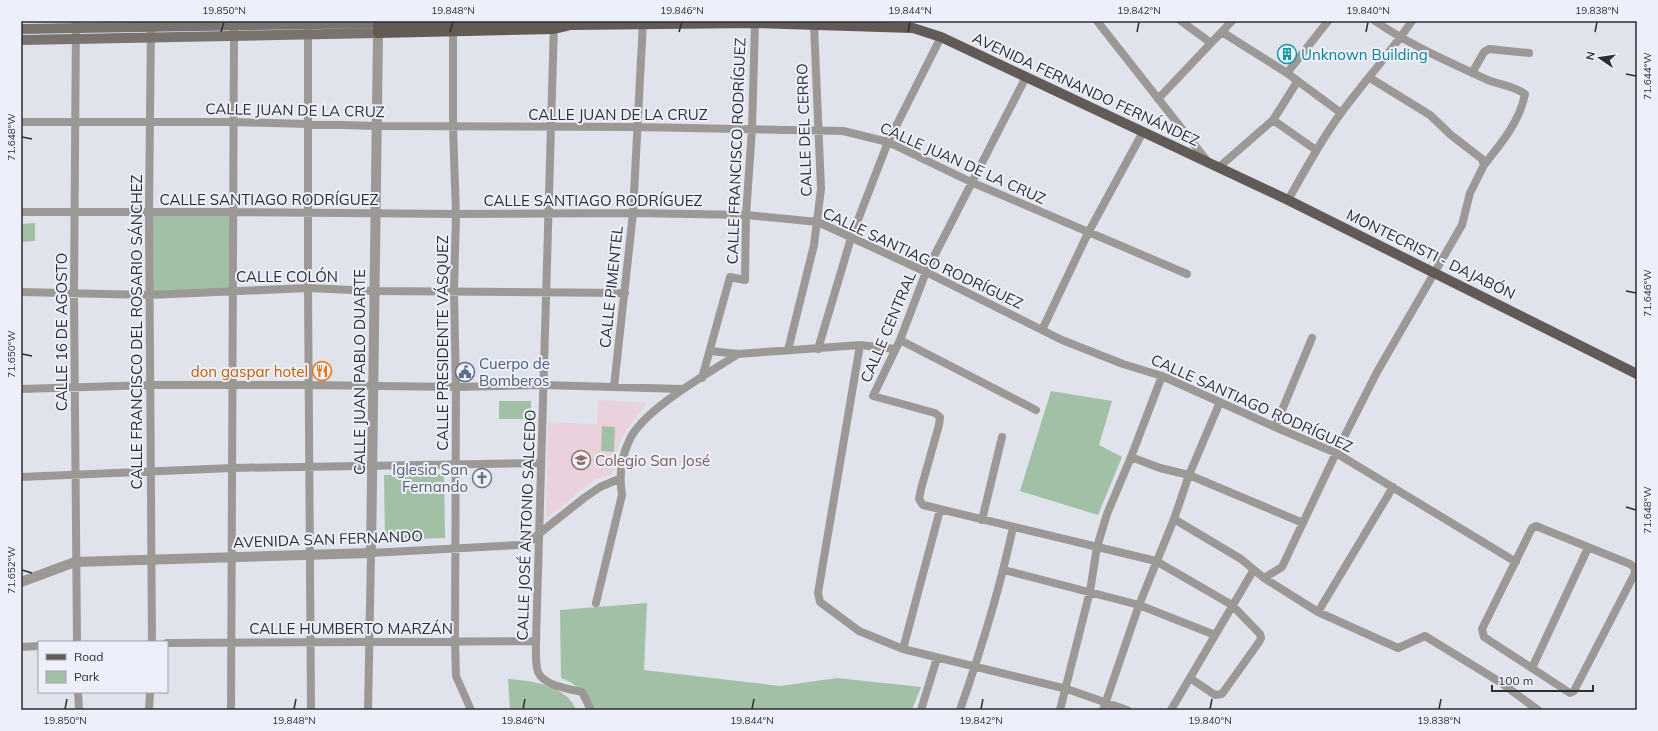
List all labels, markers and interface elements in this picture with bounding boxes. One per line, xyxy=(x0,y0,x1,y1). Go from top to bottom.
text: 19.850°N xyxy=(202,4,246,17)
text: 19.848°N xyxy=(431,4,475,17)
text: 19.846°N xyxy=(660,4,704,17)
text: 19.844°N xyxy=(888,4,932,17)
text: 19.842°N xyxy=(1117,4,1161,17)
text: 19.840°N xyxy=(1346,4,1390,17)
text: 19.838°N xyxy=(1575,4,1619,17)
street label: AVENIDA FERNANDO FERNÁNDEZ xyxy=(969,28,1203,150)
street label: CALLE FRANCISCO RODRÍGUEZ xyxy=(723,37,749,265)
north arrow xyxy=(1580,38,1620,78)
building icon: Unknown Building xyxy=(1276,43,1298,65)
place label: Unknown Building xyxy=(1301,45,1428,64)
text: N xyxy=(1583,50,1598,61)
text: 71.644°W xyxy=(1641,52,1654,100)
street label: CALLE DEL CERRO xyxy=(792,63,816,197)
street label: CALLE JUAN DE LA CRUZ xyxy=(205,99,385,121)
street label: CALLE JUAN DE LA CRUZ xyxy=(528,105,708,124)
text: 71.648°W xyxy=(5,113,18,161)
street label: CALLE JUAN DE LA CRUZ xyxy=(877,118,1049,208)
street label: CALLE FRANCISCO DEL ROSARIO SÁNCHEZ xyxy=(127,174,146,490)
street label: CALLE SANTIAGO RODRÍGUEZ xyxy=(160,190,379,209)
street label: CALLE SANTIAGO RODRÍGUEZ xyxy=(484,191,703,210)
street label: CALLE SANTIAGO RODRÍGUEZ xyxy=(820,203,1026,313)
street label: MONTECRISTI - DAJABÓN xyxy=(1343,205,1519,303)
street label: CALLE PIMENTEL xyxy=(595,225,627,349)
street label: CALLE PRESIDENTE VÁSQUEZ xyxy=(433,235,452,451)
street label: CALLE 16 DE AGOSTO xyxy=(52,253,71,411)
street label: CALLE COLÓN xyxy=(236,267,338,286)
street label: CALLE JUAN PABLO DUARTE xyxy=(350,269,369,475)
street label: CALLE CENTRAL xyxy=(856,269,920,385)
text: 71.646°W xyxy=(1641,269,1654,317)
text: 71.650°W xyxy=(5,330,18,378)
street label: CALLE SANTIAGO RODRÍGUEZ xyxy=(1148,350,1356,456)
place label: Cuerpo de Bomberos xyxy=(479,354,550,390)
restaurant icon: don gaspar hotel xyxy=(311,360,333,382)
public building icon: Cuerpo de Bomberos xyxy=(454,361,476,383)
place label: don gaspar hotel xyxy=(191,362,308,381)
street label: CALLE JOSÉ ANTONIO SALCEDO xyxy=(512,409,540,641)
school or university icon: Colegio San José xyxy=(570,449,592,471)
place label: Colegio San José xyxy=(595,451,710,470)
place label: Iglesia San Fernando xyxy=(392,460,468,496)
church icon: Iglesia San Fernando xyxy=(471,467,493,489)
text: 71.648°W xyxy=(1641,486,1654,534)
street label: AVENIDA SAN FERNANDO xyxy=(233,526,423,552)
text: 71.652°W xyxy=(5,546,18,594)
street label: CALLE HUMBERTO MARZÁN xyxy=(249,619,453,638)
legend xyxy=(38,641,168,693)
text: Road xyxy=(74,649,103,664)
scale bar xyxy=(1492,667,1593,693)
text: Park xyxy=(74,669,100,684)
text: 100 m xyxy=(1498,673,1533,688)
text: 19.850°N xyxy=(43,714,87,727)
text: 19.848°N xyxy=(272,714,316,727)
text: 19.846°N xyxy=(501,714,545,727)
text: 19.844°N xyxy=(730,714,774,727)
text: 19.842°N xyxy=(959,714,1003,727)
text: 19.840°N xyxy=(1188,714,1232,727)
text: 19.838°N xyxy=(1417,714,1461,727)

